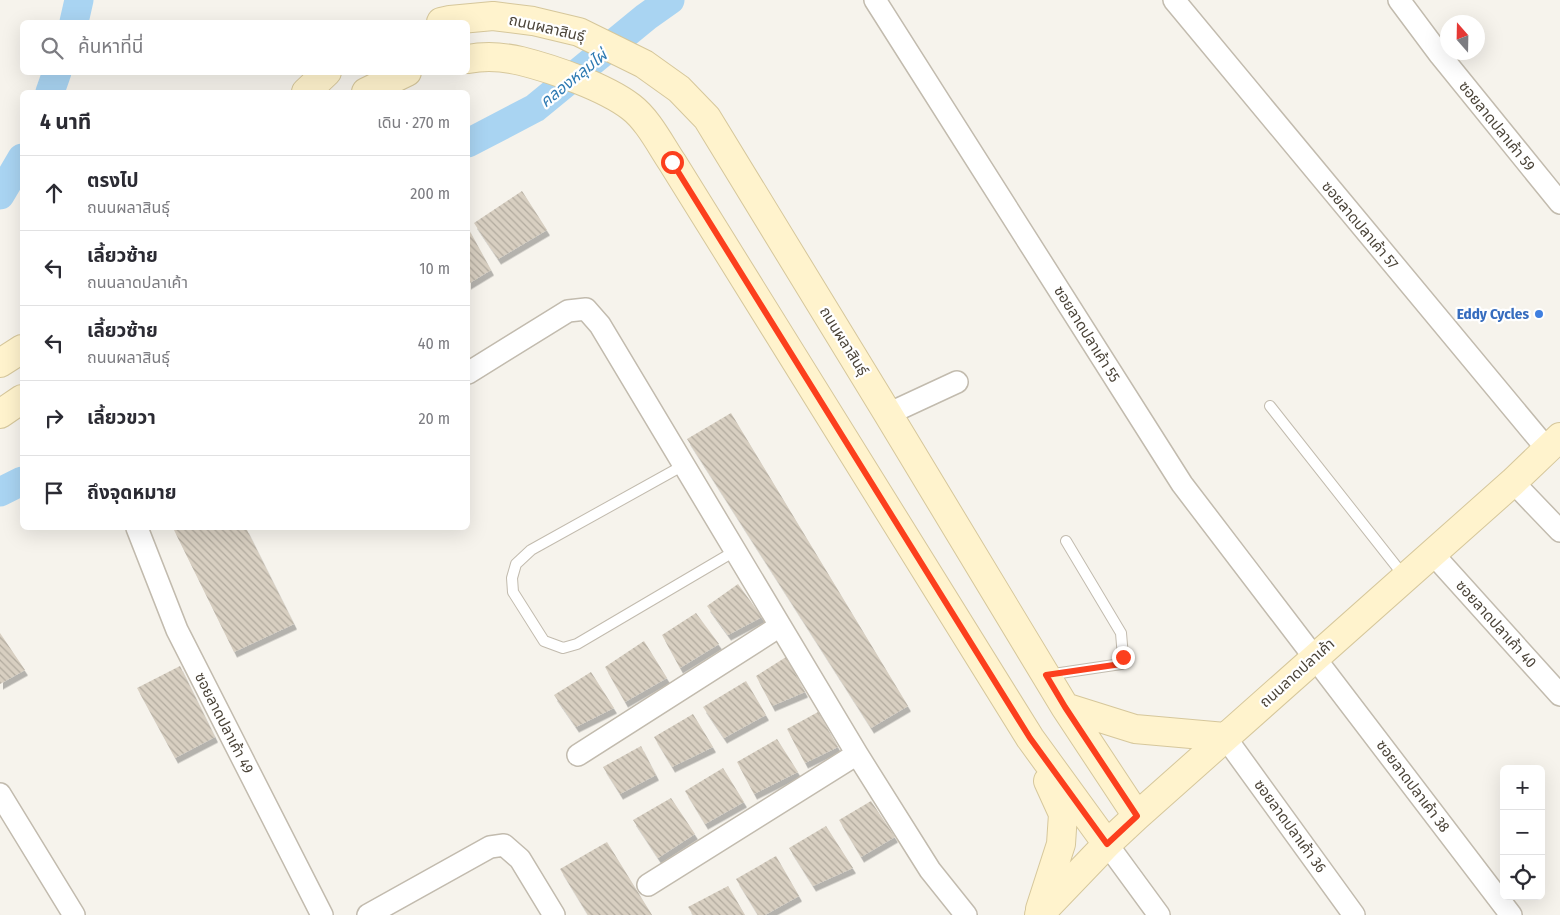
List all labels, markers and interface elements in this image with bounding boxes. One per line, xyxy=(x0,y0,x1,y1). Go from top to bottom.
street label: ถนนผลาสินธุ์ xyxy=(507,10,587,46)
north arrow xyxy=(1440,15,1485,60)
search box xyxy=(20,20,470,75)
icon: search xyxy=(38,34,66,62)
text: ค้นหาที่นี่ xyxy=(78,35,143,58)
water label: คลองหลุมไผ่ xyxy=(536,44,613,112)
street label: ซอยลาดปลาเค้า 59 xyxy=(1455,77,1539,175)
text: 4 นาที xyxy=(40,109,91,135)
text: เดิน · 270 m xyxy=(377,113,450,132)
route start xyxy=(661,151,684,174)
text: ตรงไป xyxy=(87,169,139,192)
street label: ซอยลาดปลาเค้า 57 xyxy=(1318,177,1402,273)
icon: ahead xyxy=(40,179,68,207)
text: 200 m xyxy=(410,184,450,203)
text: ถนนผลาสินธุ์ xyxy=(87,198,170,217)
text: เลี้ยวซ้าย xyxy=(87,244,158,267)
icon: left xyxy=(40,254,68,282)
text: 10 m xyxy=(419,259,450,278)
text: ถนนลาดปลาเค้า xyxy=(87,273,188,292)
street label: ซอยลาดปลาเค้า 55 xyxy=(1050,282,1124,386)
street label: ถนนผลาสินธุ์ xyxy=(816,303,872,379)
place label: Eddy Cycles xyxy=(1457,305,1529,323)
marker: Eddy Cycles xyxy=(1533,308,1545,320)
text: เลี้ยวซ้าย xyxy=(87,319,158,342)
icon: left xyxy=(40,329,68,357)
text: 40 m xyxy=(418,334,450,353)
text: ถนนผลาสินธุ์ xyxy=(87,348,170,367)
icon: right xyxy=(40,404,68,432)
text: เลี้ยวขวา xyxy=(87,406,156,429)
text: 20 m xyxy=(419,409,450,428)
icon: arrive xyxy=(40,479,68,507)
text: ถึงจุดหมาย xyxy=(87,481,177,504)
street label: ซอยลาดปลาเค้า 40 xyxy=(1452,576,1540,672)
street label: ถนนลาดปลาเค้า xyxy=(1256,635,1338,711)
route end xyxy=(1112,646,1135,669)
street label: ซอยลาดปลาเค้า 49 xyxy=(191,670,257,776)
street label: ซอยลาดปลาเค้า 38 xyxy=(1372,736,1454,836)
map controls xyxy=(1500,765,1545,900)
button: + xyxy=(1500,765,1545,810)
street label: ซอยลาดปลาเค้า 36 xyxy=(1250,776,1330,876)
button: − xyxy=(1500,810,1545,855)
button: locate xyxy=(1500,855,1545,900)

